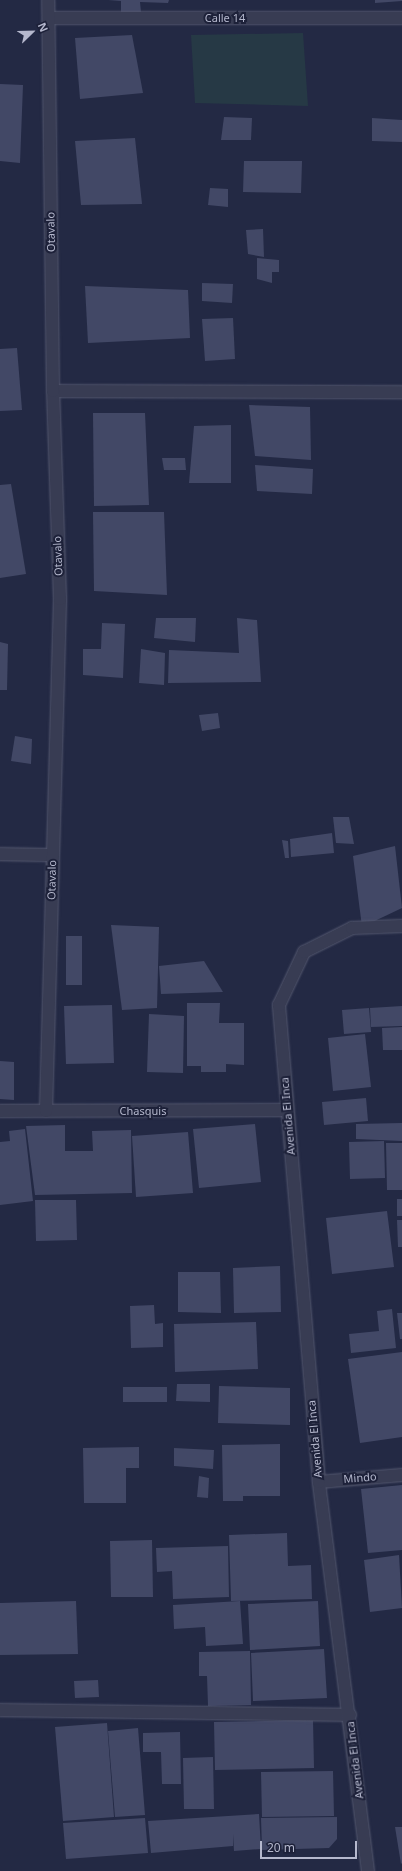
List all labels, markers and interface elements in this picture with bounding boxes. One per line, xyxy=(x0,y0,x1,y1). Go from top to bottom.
street label: Calle 14 xyxy=(205,11,245,25)
north arrow xyxy=(12,12,52,52)
text: N xyxy=(35,20,52,34)
street label: Otavalo xyxy=(44,212,58,252)
street label: Otavalo xyxy=(51,536,65,576)
street label: Otavalo xyxy=(45,860,59,900)
street label: Avenida El Inca xyxy=(278,1077,298,1155)
street label: Chasquis xyxy=(120,1104,166,1118)
street label: Avenida El Inca xyxy=(305,1400,325,1478)
street label: Mindo xyxy=(343,1470,377,1486)
street label: Avenida El Inca xyxy=(344,1720,366,1800)
scale bar xyxy=(262,1833,359,1859)
text: 20 m xyxy=(267,1839,295,1856)

